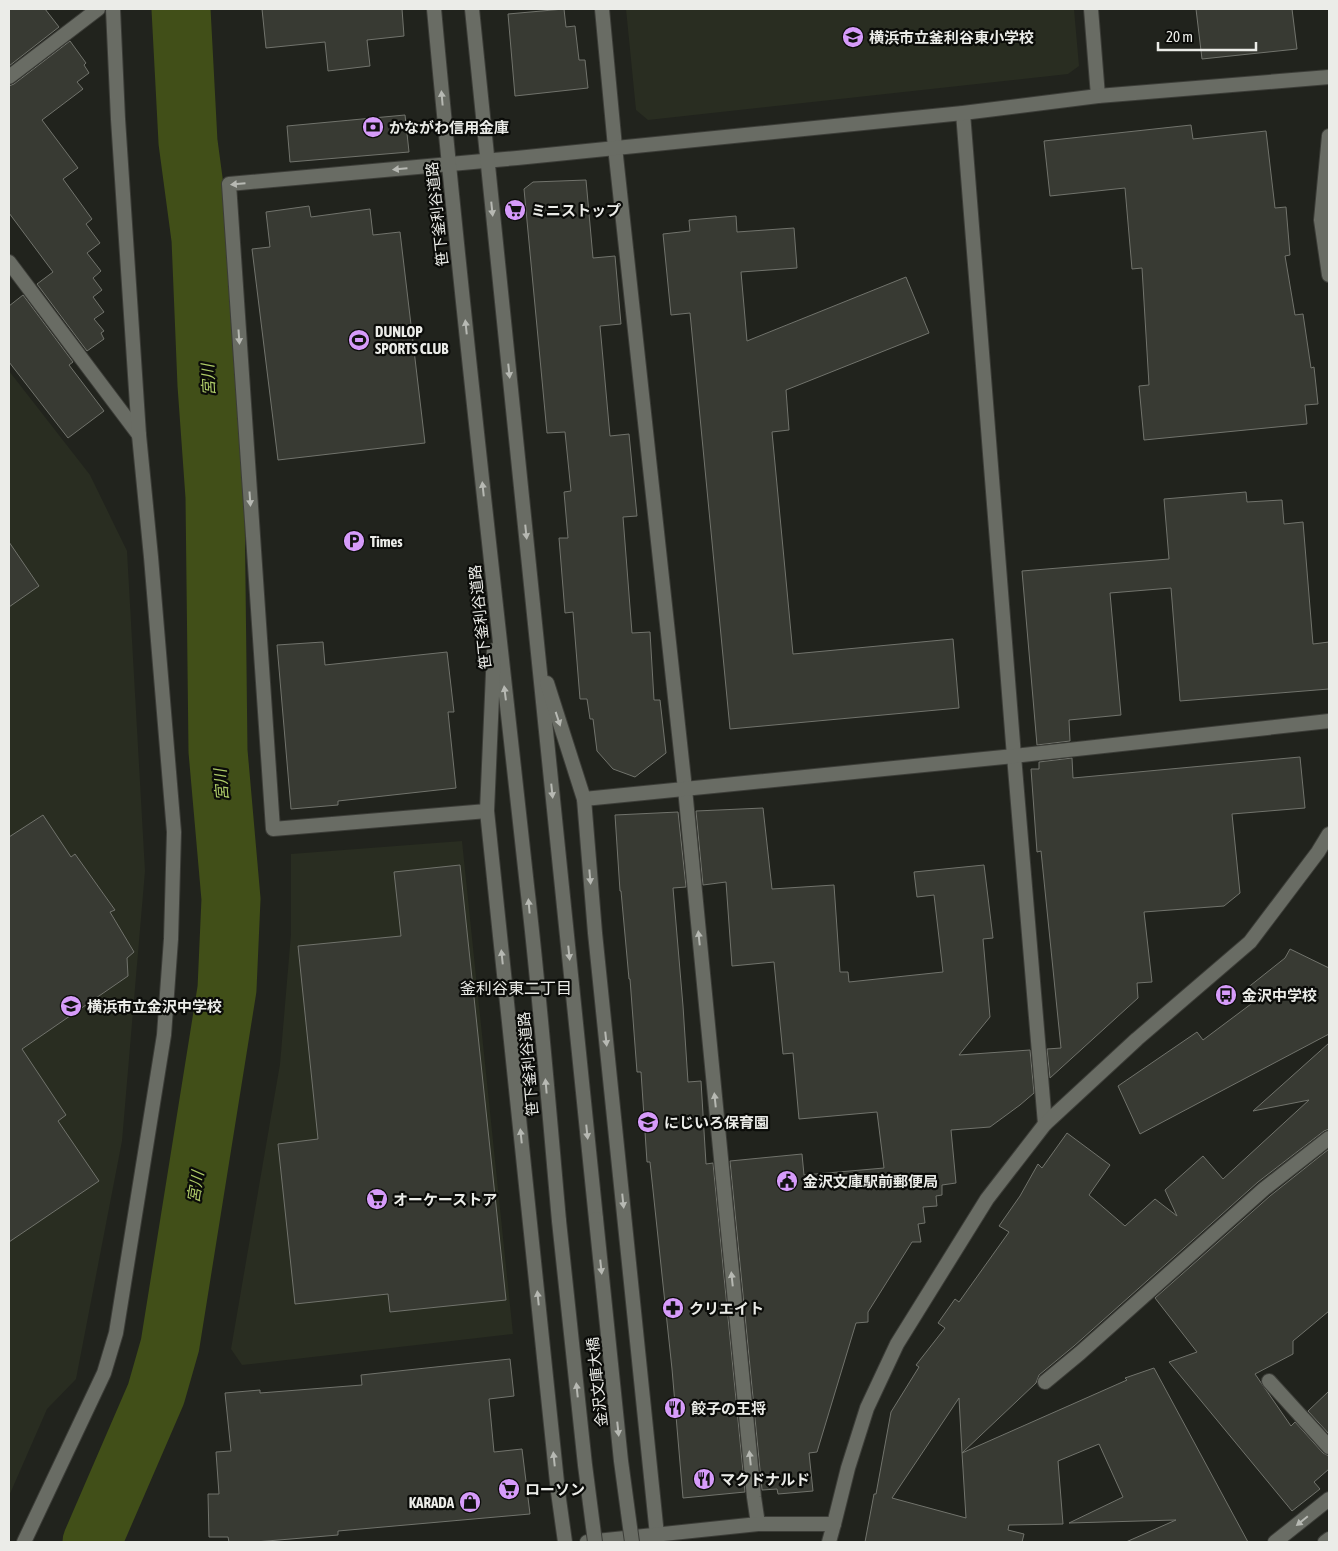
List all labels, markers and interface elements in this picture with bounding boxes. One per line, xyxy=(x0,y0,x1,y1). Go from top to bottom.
scale bar xyxy=(1158,20,1256,52)
school or university icon: 横浜市立釜利谷東小学校 xyxy=(841,25,865,49)
text: 20 m xyxy=(1166,28,1193,45)
place label: 横浜市立釜利谷東小学校 xyxy=(869,29,1034,46)
one-way arrow xyxy=(438,89,446,105)
bank icon: かながわ信用金庫 xyxy=(361,115,385,139)
place label: かながわ信用金庫 xyxy=(389,119,509,136)
street label: 笹下釜利谷道路 xyxy=(423,161,451,267)
one-way arrow xyxy=(391,165,407,173)
one-way arrow xyxy=(230,180,246,188)
supermarket icon: ミニストップ xyxy=(503,198,527,222)
one-way arrow xyxy=(488,201,496,217)
place label: ミニストップ xyxy=(531,202,621,219)
one-way arrow xyxy=(461,319,469,335)
place label: DUNLOP SPORTS CLUB xyxy=(375,323,449,357)
sports icon: DUNLOP SPORTS CLUB xyxy=(347,328,371,352)
one-way arrow xyxy=(235,330,243,346)
water label: 宮川 xyxy=(198,362,218,396)
one-way arrow xyxy=(505,363,513,379)
one-way arrow xyxy=(479,481,487,497)
one-way arrow xyxy=(246,492,254,508)
one-way arrow xyxy=(522,525,530,541)
parking icon: Times xyxy=(342,529,366,553)
place label: Times xyxy=(370,533,403,550)
street label: 笹下釜利谷道路 xyxy=(466,564,494,670)
one-way arrow xyxy=(501,684,509,700)
one-way arrow xyxy=(555,712,563,727)
water label: 宮川 xyxy=(210,766,231,802)
one-way arrow xyxy=(548,784,556,800)
one-way arrow xyxy=(586,870,594,886)
one-way arrow xyxy=(525,898,533,914)
one-way arrow xyxy=(695,930,703,946)
one-way arrow xyxy=(565,945,573,961)
one-way arrow xyxy=(498,949,506,965)
district label: 釜利谷東二丁目 xyxy=(460,979,572,997)
bus stop icon: 金沢中学校 xyxy=(1214,983,1238,1007)
place label: 金沢中学校 xyxy=(1242,987,1317,1004)
school or university icon: 横浜市立金沢中学校 xyxy=(59,994,83,1018)
place label: 横浜市立金沢中学校 xyxy=(87,998,222,1015)
street label: 笹下釜利谷道路 xyxy=(515,1011,541,1117)
one-way arrow xyxy=(602,1031,610,1047)
one-way arrow xyxy=(542,1077,550,1093)
one-way arrow xyxy=(711,1092,719,1108)
school or university icon: にじいろ保育園 xyxy=(636,1110,660,1134)
place label: にじいろ保育園 xyxy=(664,1114,769,1131)
one-way arrow xyxy=(583,1124,591,1140)
one-way arrow xyxy=(517,1128,525,1144)
water label: 宮川 xyxy=(184,1168,207,1204)
public building icon: 金沢文庫駅前郵便局 xyxy=(775,1169,799,1193)
place label: 金沢文庫駅前郵便局 xyxy=(803,1173,938,1190)
supermarket icon: オーケーストア xyxy=(365,1187,389,1211)
place label: オーケーストア xyxy=(393,1191,497,1208)
one-way arrow xyxy=(619,1193,627,1209)
one-way arrow xyxy=(597,1260,605,1276)
one-way arrow xyxy=(728,1271,736,1287)
one-way arrow xyxy=(534,1289,542,1305)
pharmacy icon: クリエイト xyxy=(661,1296,685,1320)
place label: クリエイト xyxy=(689,1300,764,1317)
street label: 金沢文庫大橋 xyxy=(584,1336,610,1428)
one-way arrow xyxy=(573,1381,581,1397)
restaurant icon: 餃子の王将 xyxy=(663,1396,687,1420)
place label: 餃子の王将 xyxy=(691,1400,766,1417)
one-way arrow xyxy=(614,1421,622,1437)
one-way arrow xyxy=(746,1450,754,1466)
one-way arrow xyxy=(550,1451,558,1467)
restaurant icon: マクドナルド xyxy=(692,1467,716,1491)
place label: マクドナルド xyxy=(720,1471,810,1488)
supermarket icon: ローソン xyxy=(497,1477,521,1501)
place label: ローソン xyxy=(525,1481,585,1498)
shop icon: KARADA xyxy=(458,1490,482,1514)
place label: KARADA xyxy=(409,1494,455,1511)
one-way arrow xyxy=(1296,1516,1309,1527)

